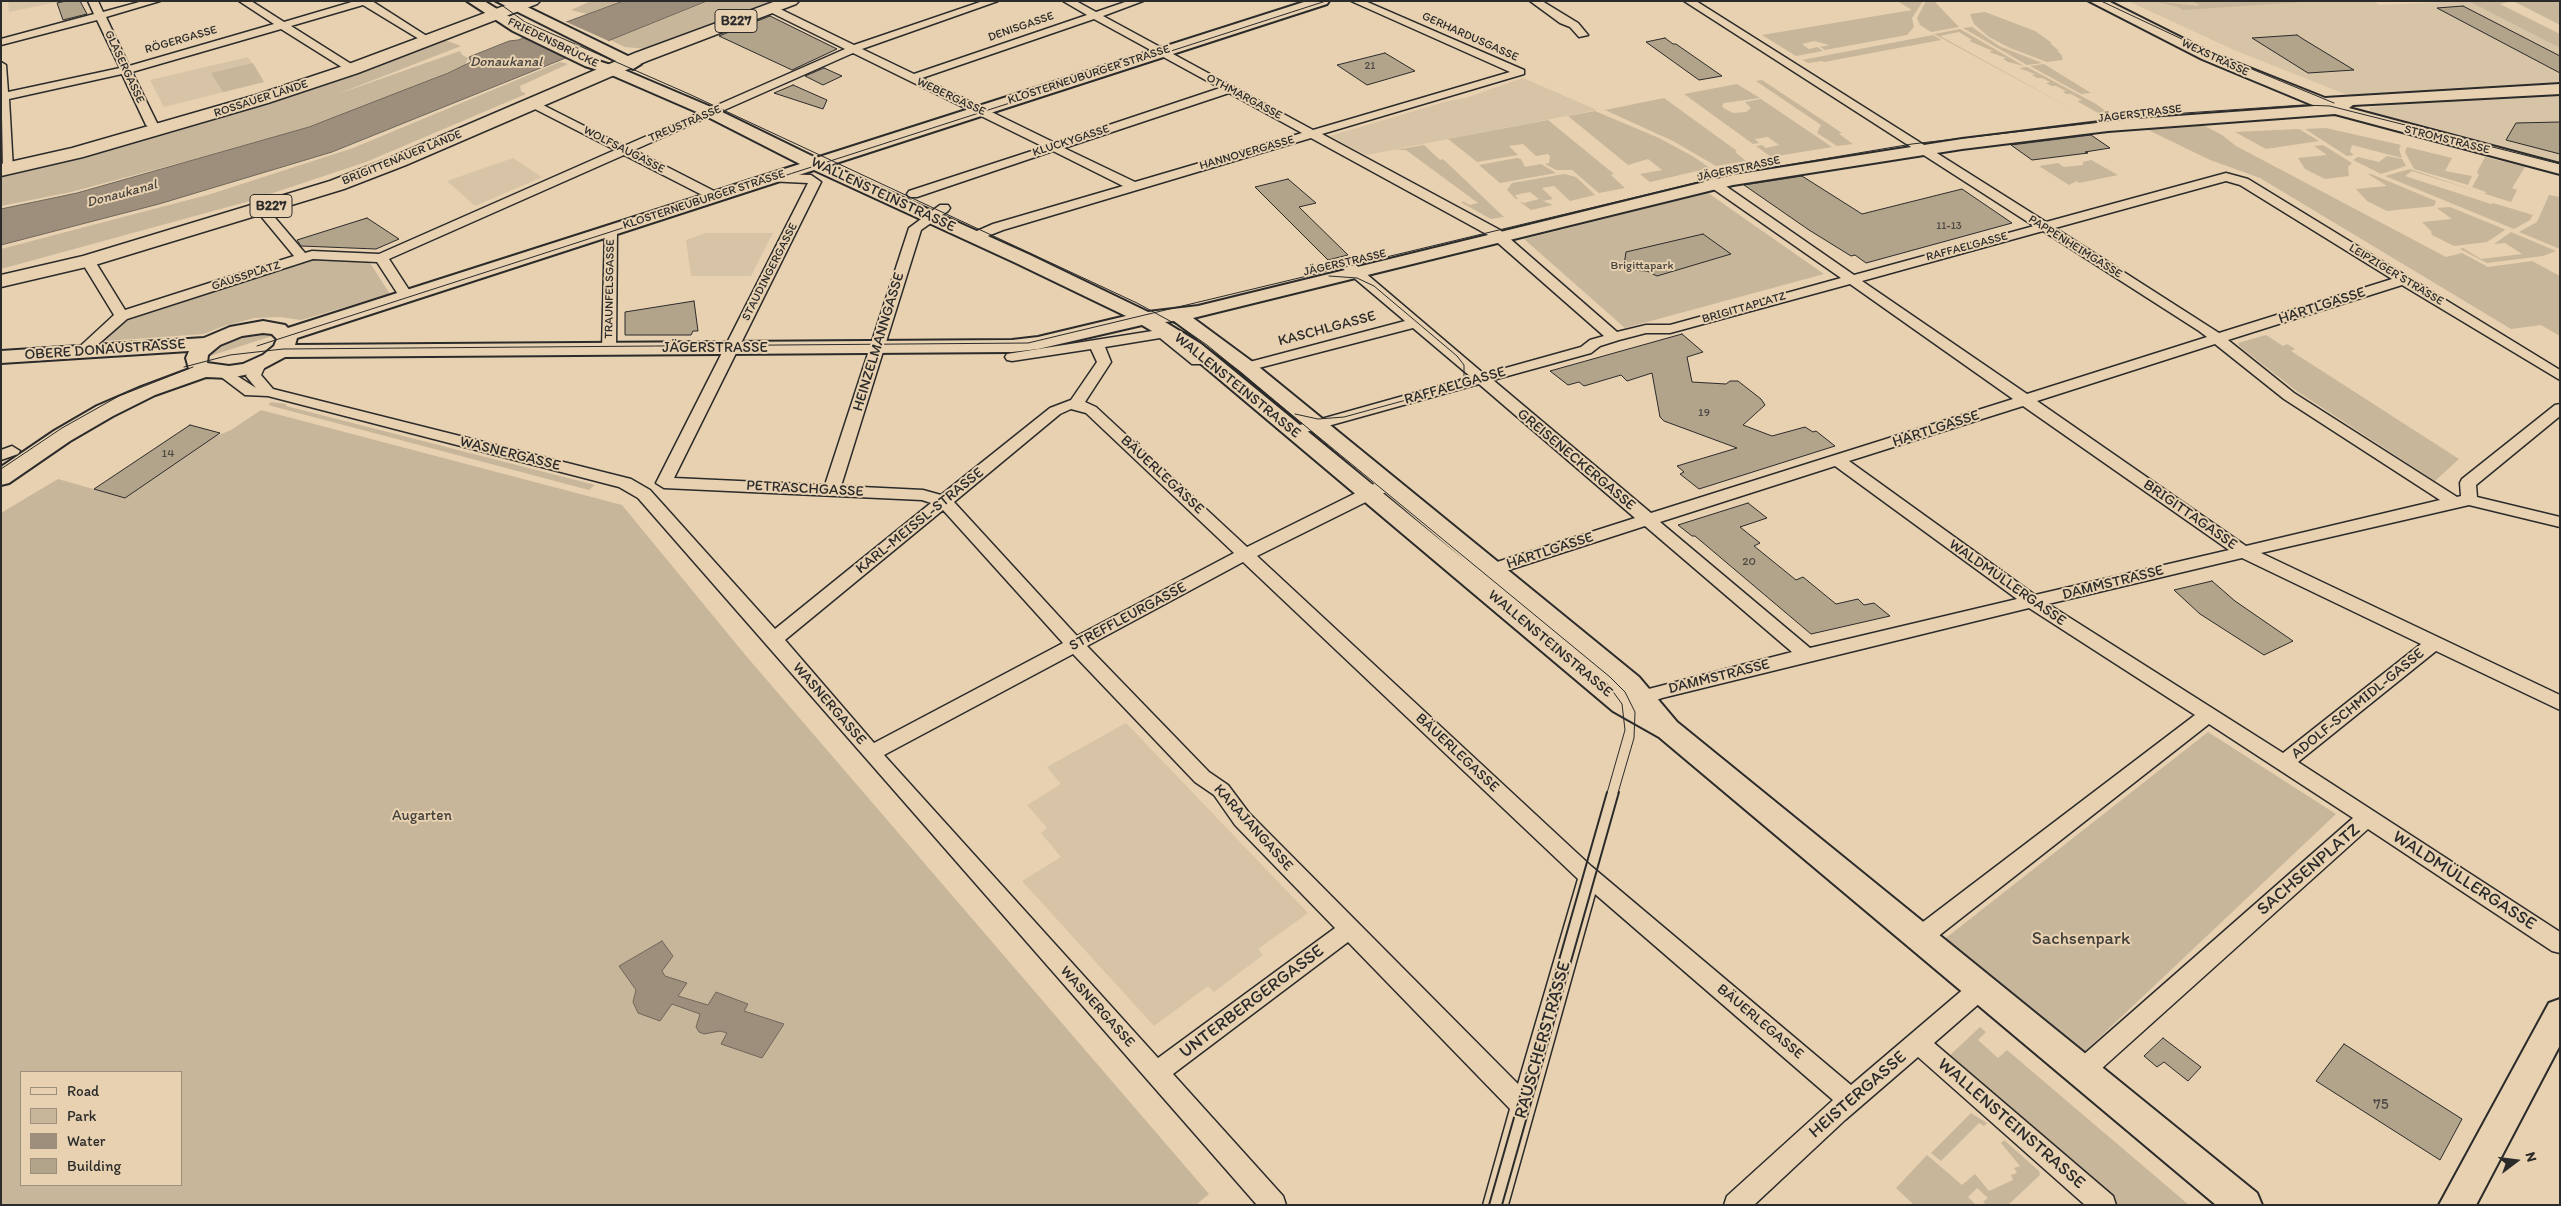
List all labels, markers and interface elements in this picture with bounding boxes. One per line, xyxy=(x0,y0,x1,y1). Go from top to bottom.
street label: DENISGASSE xyxy=(986,9,1056,45)
street label: GERHARDUSGASSE xyxy=(1420,9,1520,65)
road number: B227 xyxy=(715,10,757,32)
street label: FRIEDENSBRÜCKE xyxy=(505,15,601,71)
street label: RÖGERGASSE xyxy=(143,23,219,57)
street label: GLASERGASSE xyxy=(101,28,147,106)
street label: WEXSTRASSE xyxy=(2179,36,2251,80)
street label: KLOSTERNEUBURGER STRASSE xyxy=(1006,42,1172,108)
water label: Donaukanal xyxy=(470,54,542,70)
house number: 21 xyxy=(1365,59,1375,73)
street label: OTHMARGASSE xyxy=(1204,71,1284,123)
street label: WEBERGASSE xyxy=(914,75,988,119)
street label: ROSSAUER LÄNDE xyxy=(212,77,310,121)
street label: TREUSTRASSE xyxy=(647,102,723,146)
street label: JÄGERSTRASSE xyxy=(2097,102,2183,126)
street label: KLUCKYGASSE xyxy=(1031,122,1111,160)
street label: STROMSTRASSE xyxy=(2403,122,2491,158)
street label: WOLFSAUGASSE xyxy=(581,123,667,177)
street label: BRIGITTENAUER LÄNDE xyxy=(340,127,464,189)
street label: HANNOVERGASSE xyxy=(1198,133,1296,173)
street label: JÄGERSTRASSE xyxy=(1696,153,1782,185)
street label: WALLENSTEINSTRASSE xyxy=(808,154,958,236)
street label: KLOSTERNEUBURGER STRASSE xyxy=(621,167,787,233)
water label: Donaukanal xyxy=(85,177,159,211)
road number: B227 xyxy=(250,195,292,218)
street label: PAPPENHEIMGASSE xyxy=(2026,212,2124,282)
house number: 11-13 xyxy=(1936,219,1962,233)
street label: STAUDINGERGASSE xyxy=(739,221,801,323)
street label: RAFFAELGASSE xyxy=(1925,229,2009,265)
street label: TRAUNFELSGASSE xyxy=(602,239,618,339)
street label: LEIPZIGER STRASSE xyxy=(2346,241,2446,309)
street label: JÄGERSTRASSE xyxy=(1302,247,1388,279)
street label: GAUSSPLATZ xyxy=(210,258,282,294)
park label: Brigittapark xyxy=(1610,259,1674,273)
street label: HEINZELMANNGASSE xyxy=(849,270,909,414)
street label: HARTLGASSE xyxy=(2276,283,2368,329)
street label: BRIGITTAPLATZ xyxy=(1700,289,1788,327)
street label: KASCHLGASSE xyxy=(1276,307,1378,351)
street label: WALLENSTEINSTRASSE xyxy=(1170,329,1304,443)
street label: OBERE DONAUSTRASSE xyxy=(24,335,186,365)
street label: JÄGERSTRASSE xyxy=(662,339,768,357)
street label: RAFFAELGASSE xyxy=(1402,363,1508,409)
street label: GREISENECKERGASSE xyxy=(1513,405,1639,515)
house number: 19 xyxy=(1698,406,1710,420)
street label: HARTLGASSE xyxy=(1890,406,1982,452)
street label: BÄUERLEGASSE xyxy=(1116,432,1208,518)
street label: WASNERGASSE xyxy=(458,433,562,475)
house number: 14 xyxy=(162,447,174,461)
street label: KARL-MEISSL-STRASSE xyxy=(853,464,987,578)
street label: BRIGITTAGASSE xyxy=(2140,476,2240,554)
street label: PETRASCHGASSE xyxy=(746,477,864,501)
street label: HARTLGASSE xyxy=(1504,528,1596,574)
street label: WALDMÜLLERGASSE xyxy=(1945,536,2069,630)
house number: 20 xyxy=(1742,555,1756,569)
street label: DAMMSTRASSE xyxy=(2060,562,2166,604)
street label: STREFFLEURGASSE xyxy=(1066,579,1190,655)
street label: WALLENSTEINSTRASSE xyxy=(1484,586,1616,702)
street label: ADOLF-SCHMIDL-GASSE xyxy=(2288,645,2428,763)
street label: DAMMSTRASSE xyxy=(1666,656,1772,698)
street label: WASNERGASSE xyxy=(788,659,870,749)
street label: BÄUERLEGASSE xyxy=(1411,710,1503,796)
street label: KARAJANGASSE xyxy=(1209,781,1297,875)
park label: Augarten xyxy=(392,807,452,825)
street label: SACHSENPLATZ xyxy=(2253,819,2365,921)
street label: WALDMÜLLERGASSE xyxy=(2388,826,2540,936)
park label: Sachsenpark xyxy=(2032,928,2130,950)
street label: UNTERBERGERGASSE xyxy=(1175,941,1329,1063)
street label: RAUSCHERSTRASSE xyxy=(1510,959,1576,1121)
street label: WASNERGASSE xyxy=(1056,963,1138,1051)
street label: BÄUERLEGASSE xyxy=(1713,980,1807,1064)
street label: HEISTERGASSE xyxy=(1805,1047,1911,1143)
street label: WALLENSTEINSTRASSE xyxy=(1933,1054,2089,1194)
legend xyxy=(20,1071,182,1186)
text: Road xyxy=(67,1082,99,1100)
house number: 75 xyxy=(2373,1096,2389,1114)
text: Park xyxy=(67,1107,97,1125)
text: Water xyxy=(67,1132,105,1150)
north arrow xyxy=(2491,1136,2541,1186)
text: N xyxy=(2522,1150,2540,1164)
text: Building xyxy=(67,1157,121,1175)

